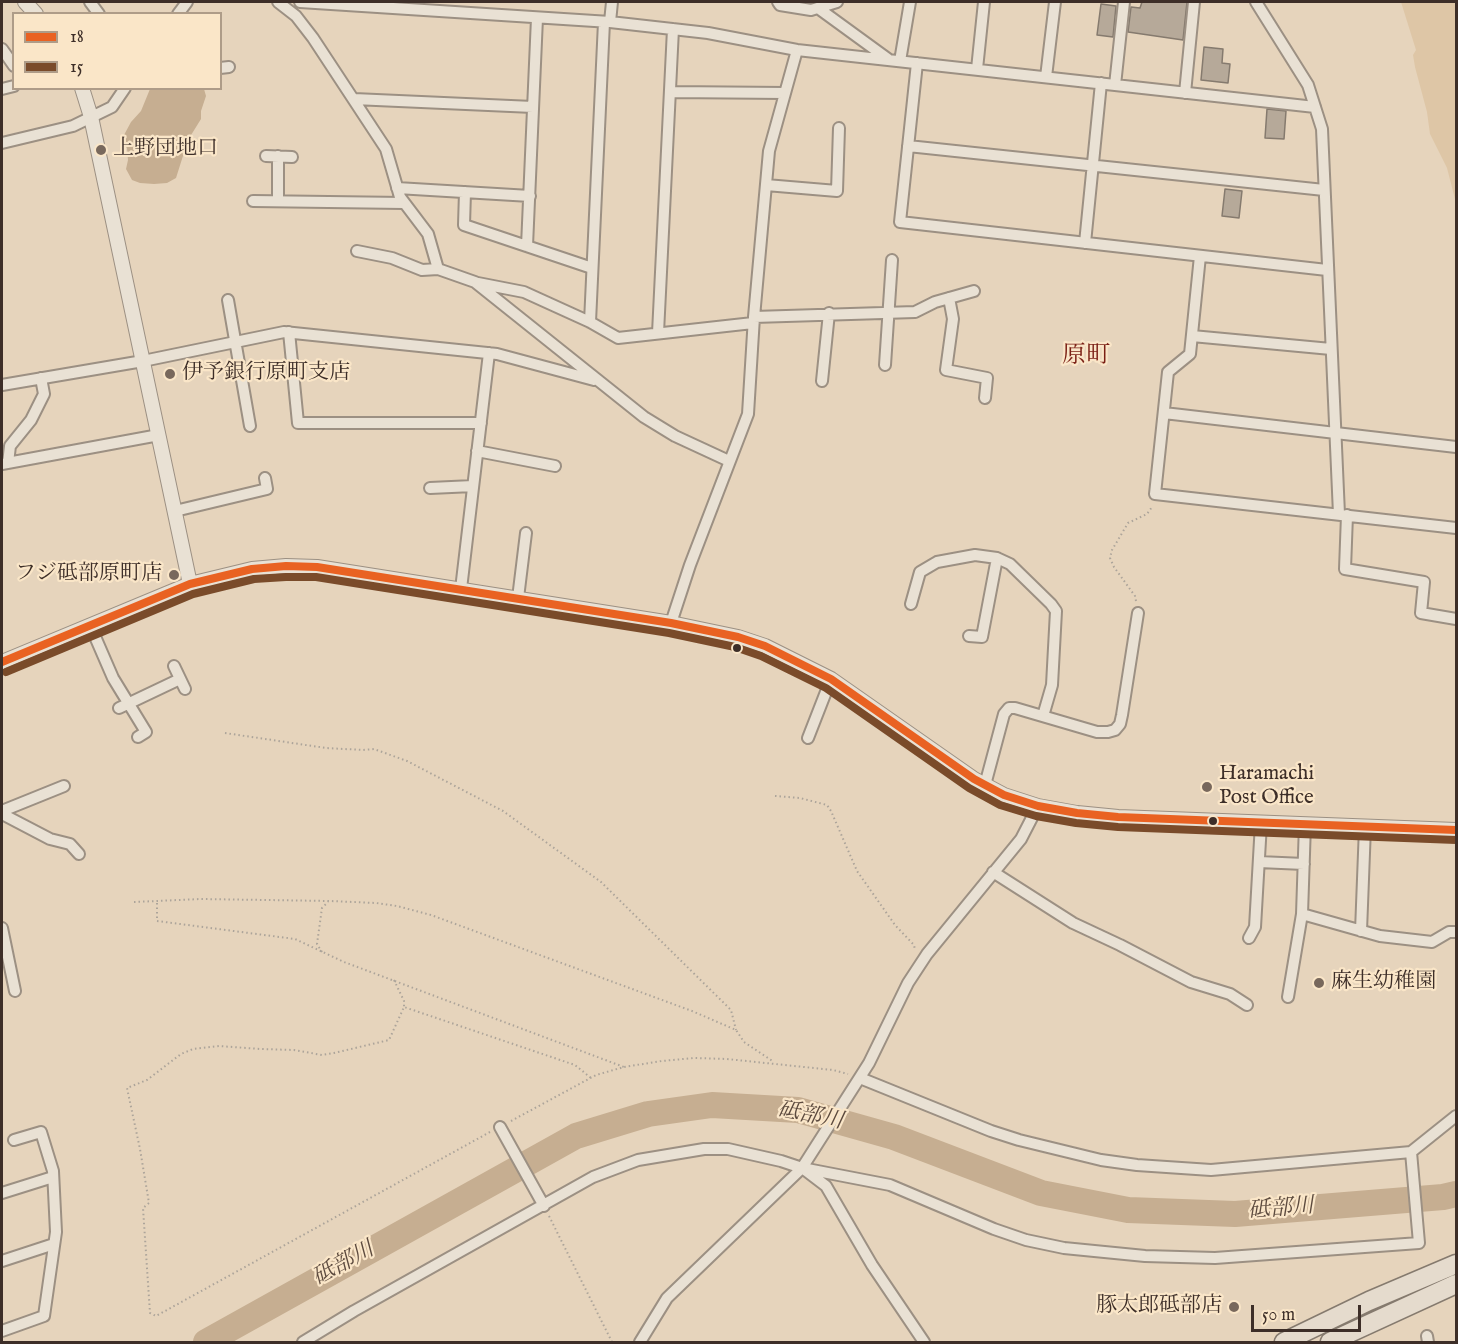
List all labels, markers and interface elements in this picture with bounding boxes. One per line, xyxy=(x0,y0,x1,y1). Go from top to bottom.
legend xyxy=(12,12,222,90)
text: 18 xyxy=(70,26,84,49)
text: 15 xyxy=(70,56,83,79)
place label: 上野団地口 xyxy=(113,137,218,163)
marker: 上野団地口 xyxy=(94,143,108,157)
district label: 原町 xyxy=(1062,343,1110,371)
place label: 伊予銀行原町支店 xyxy=(182,361,350,387)
marker: 伊予銀行原町支店 xyxy=(163,367,177,381)
place label: フジ砥部原町店 xyxy=(15,562,162,588)
marker: フジ砥部原町店 xyxy=(167,568,181,582)
unlabelled marker xyxy=(731,642,743,654)
place label: Haramachi Post Office xyxy=(1219,762,1314,812)
marker: Haramachi Post Office xyxy=(1200,780,1214,794)
unlabelled marker xyxy=(1207,815,1219,827)
place label: 麻生幼稚園 xyxy=(1331,970,1436,996)
marker: 麻生幼稚園 xyxy=(1312,976,1326,990)
water label: 砥部川 xyxy=(775,1098,845,1136)
water label: 砥部川 xyxy=(1247,1194,1315,1226)
water label: 砥部川 xyxy=(309,1237,379,1293)
scale bar xyxy=(1254,1293,1364,1331)
place label: 豚太郎砥部店 xyxy=(1096,1294,1222,1320)
marker: 豚太郎砥部店 xyxy=(1227,1300,1241,1314)
text: 50 m xyxy=(1262,1304,1295,1327)

